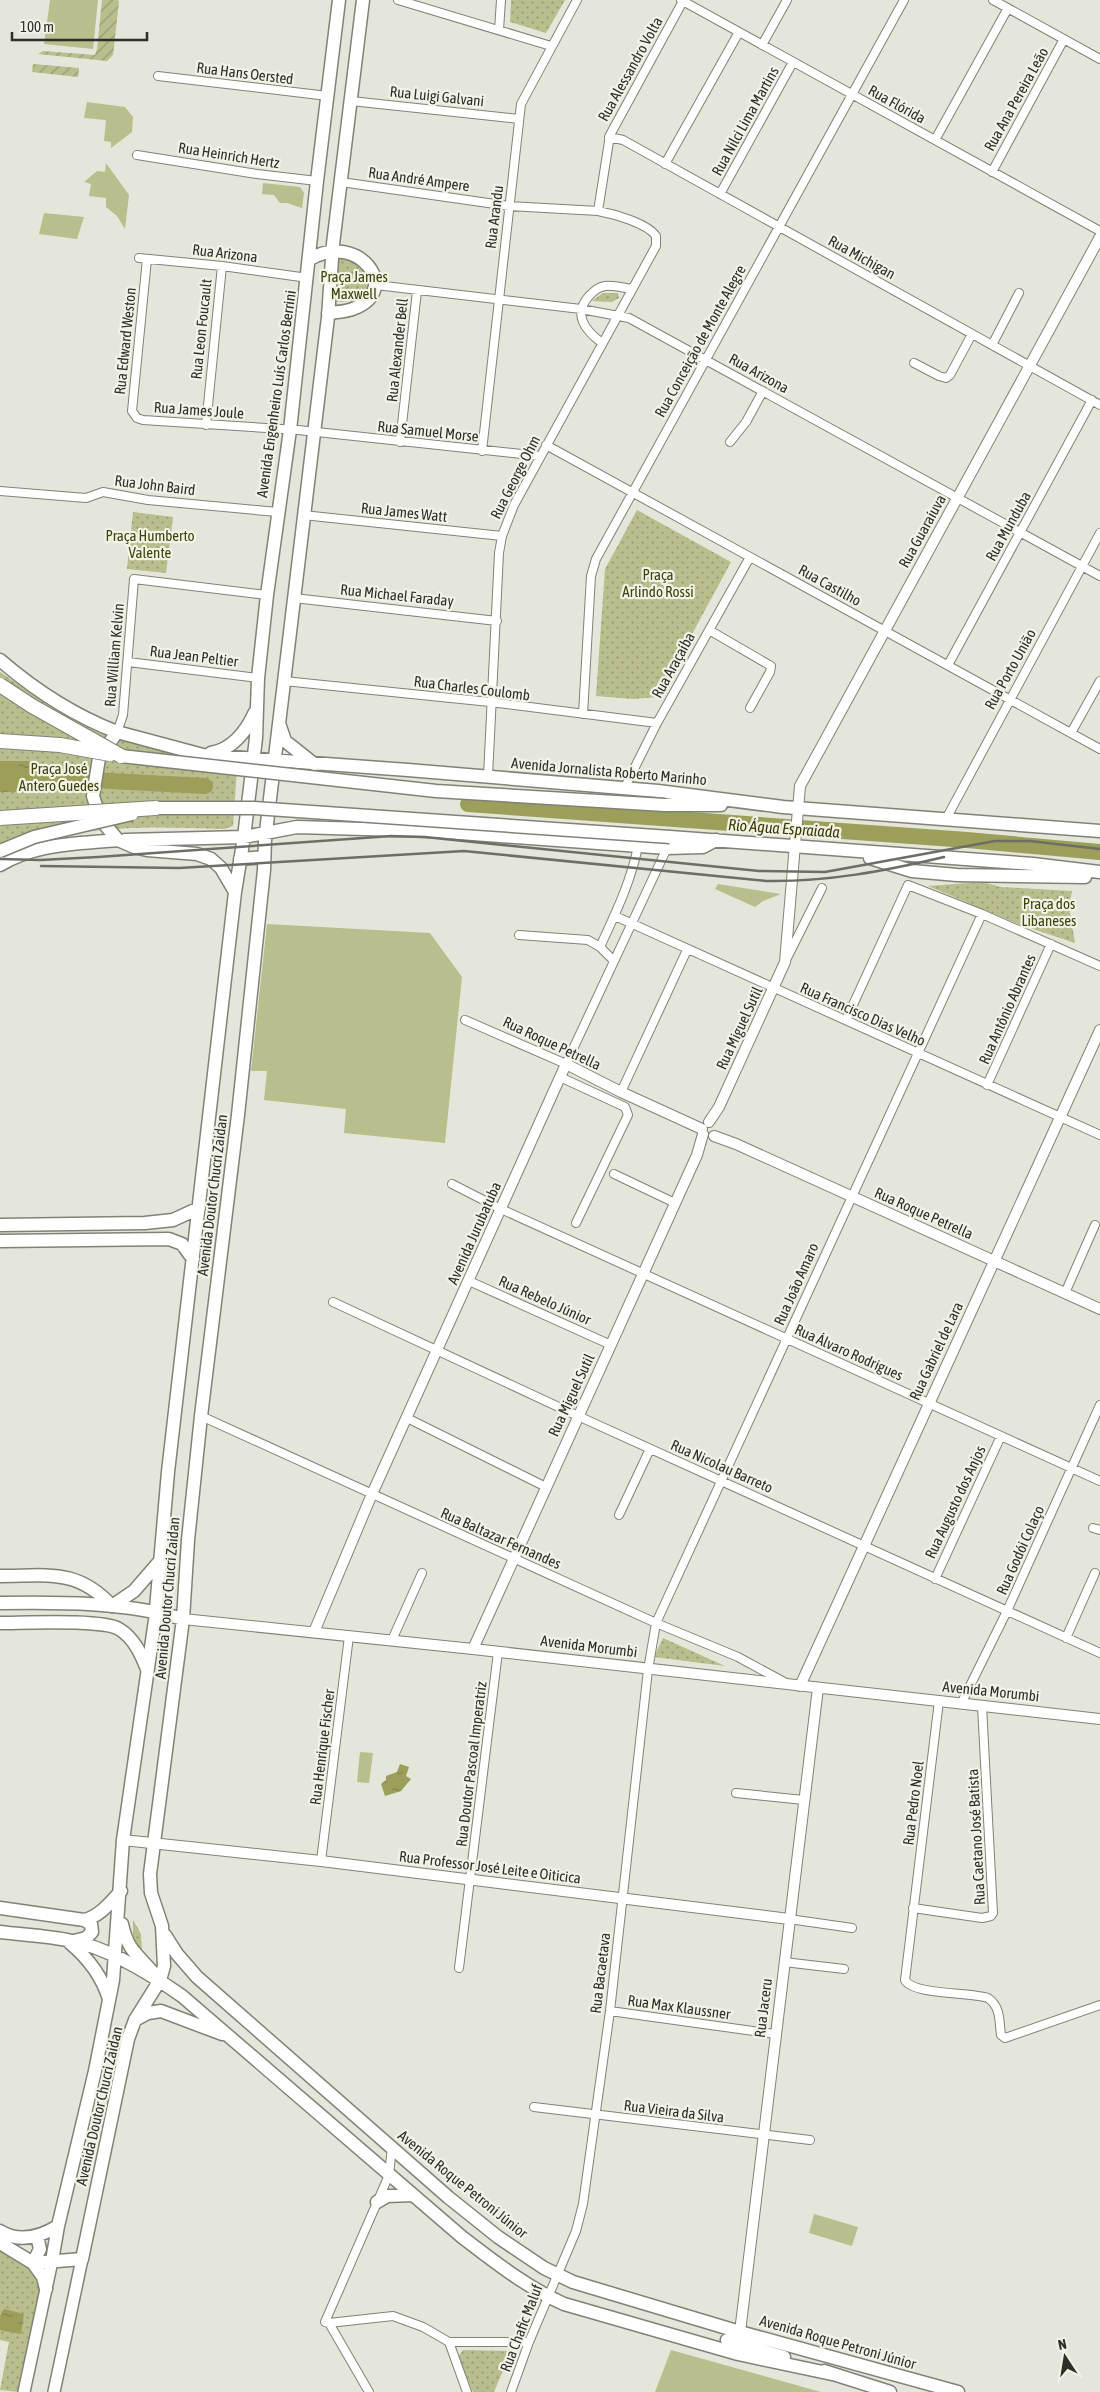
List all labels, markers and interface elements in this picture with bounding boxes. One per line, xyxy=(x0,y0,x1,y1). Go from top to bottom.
scale bar xyxy=(12,10,148,42)
street label: Rua Alessandro Volta xyxy=(594,14,666,124)
text: 100 m xyxy=(20,18,54,35)
street label: Rua Ana Pereira Leão xyxy=(980,44,1052,154)
street label: Rua Hans Oersted xyxy=(196,59,294,87)
street label: Rua Nilci Lima Martins xyxy=(708,64,782,178)
street label: Rua Flórida xyxy=(865,81,929,127)
street label: Rua Luigi Galvani xyxy=(389,83,485,109)
street label: Rua Heinrich Hertz xyxy=(177,139,281,171)
street label: Rua André Ampere xyxy=(367,163,471,195)
street label: Rua Arandu xyxy=(482,184,506,250)
street label: Rua Michigan xyxy=(826,232,898,282)
street label: Rua Arizona xyxy=(191,241,259,265)
street label: Rua Conceição de Monte Alegre xyxy=(651,262,749,420)
park label: Praça James Maxwell xyxy=(320,268,388,302)
street label: Rua Leon Foucault xyxy=(187,278,215,380)
street label: Rua Edward Weston xyxy=(111,287,139,395)
street label: Avenida Engenheiro Luís Carlos Berrini xyxy=(253,289,299,499)
street label: Rua Alexander Bell xyxy=(383,297,411,403)
street label: Rua Arizona xyxy=(726,350,792,396)
street label: Rua James Joule xyxy=(153,398,245,422)
street label: Rua Samuel Morse xyxy=(377,417,480,445)
street label: Rua George Ohm xyxy=(487,432,543,522)
street label: Rua John Baird xyxy=(114,472,196,498)
street label: Rua Munduba xyxy=(982,488,1034,564)
street label: Rua Guaraíuva xyxy=(895,492,949,570)
street label: Rua James Watt xyxy=(360,499,448,525)
park label: Praça Humberto Valente xyxy=(105,527,195,561)
street label: Rua Castilho xyxy=(796,561,864,609)
park label: Praça Arlindo Rossi xyxy=(622,566,694,600)
street label: Rua Michael Faraday xyxy=(339,581,455,609)
street label: Rua William Kelvin xyxy=(101,602,127,708)
street label: Rua Porto União xyxy=(981,626,1039,712)
street label: Rua Araçaíba xyxy=(648,629,698,701)
street label: Rua Jean Peltier xyxy=(149,642,240,670)
street label: Rua Charles Coulomb xyxy=(413,672,531,704)
street label: Avenida Jornalista Roberto Marinho xyxy=(511,754,707,788)
park label: Praça José Antero Guedes xyxy=(19,760,99,794)
water label: Rio Água Espraiada xyxy=(727,815,841,842)
park label: Praça dos Libaneses xyxy=(1022,895,1076,929)
street label: Rua Antônio Abrantes xyxy=(975,951,1039,1067)
street label: Rua Francisco Dias Velho xyxy=(798,979,928,1049)
street label: Rua Miguel Sutil xyxy=(712,984,766,1072)
street label: Rua Roque Petrella xyxy=(500,1013,604,1073)
street label: Avenida Doutor Chucri Zaidan xyxy=(194,1113,230,1277)
street label: Avenida Jurubatuba xyxy=(444,1179,504,1287)
street label: Rua Roque Petrella xyxy=(872,1184,976,1242)
street label: Rua João Amaro xyxy=(770,1240,822,1328)
street label: Rua Rebelo Júnior xyxy=(496,1272,594,1328)
street label: Rua Gabriel de Lara xyxy=(906,1299,966,1403)
street label: Rua Álvaro Rodrigues xyxy=(792,1320,906,1384)
street label: Rua Miguel Sutil xyxy=(544,1351,598,1439)
street label: Rua Nicolau Barreto xyxy=(668,1436,776,1496)
street label: Rua Augusto dos Anjos xyxy=(921,1443,989,1561)
street label: Rua Godói Colaço xyxy=(993,1503,1047,1597)
street label: Rua Baltazar Fernandes xyxy=(438,1504,564,1572)
street label: Avenida Doutor Chucri Zaidan xyxy=(151,1516,183,1680)
street label: Avenida Morumbi xyxy=(540,1632,638,1660)
street label: Avenida Morumbi xyxy=(942,1677,1040,1705)
street label: Rua Doutor Pascoal Imperatriz xyxy=(452,1680,490,1848)
street label: Rua Henrique Fischer xyxy=(306,1688,338,1806)
street label: Rua Pedro Noel xyxy=(899,1760,927,1846)
street label: Rua Caetano José Batista xyxy=(964,1768,988,1906)
street label: Rua Professor José Leite e Oiticica xyxy=(398,1847,582,1887)
street label: Rua Bacaetava xyxy=(587,1931,613,2014)
street label: Rua Jaceru xyxy=(751,1977,775,2039)
street label: Rua Max Klaussner xyxy=(627,1991,732,2023)
street label: Avenida Doutor Chucri Zaidan xyxy=(72,2025,126,2187)
street label: Rua Vieira da Silva xyxy=(623,2096,725,2126)
street label: Avenida Roque Petroni Júnior xyxy=(395,2127,532,2242)
street label: Rua Chafic Maluf xyxy=(497,2282,545,2374)
street label: Avenida Roque Petroni Júnior xyxy=(758,2312,919,2373)
north arrow xyxy=(1040,2332,1090,2382)
text: N xyxy=(1057,2336,1068,2353)

